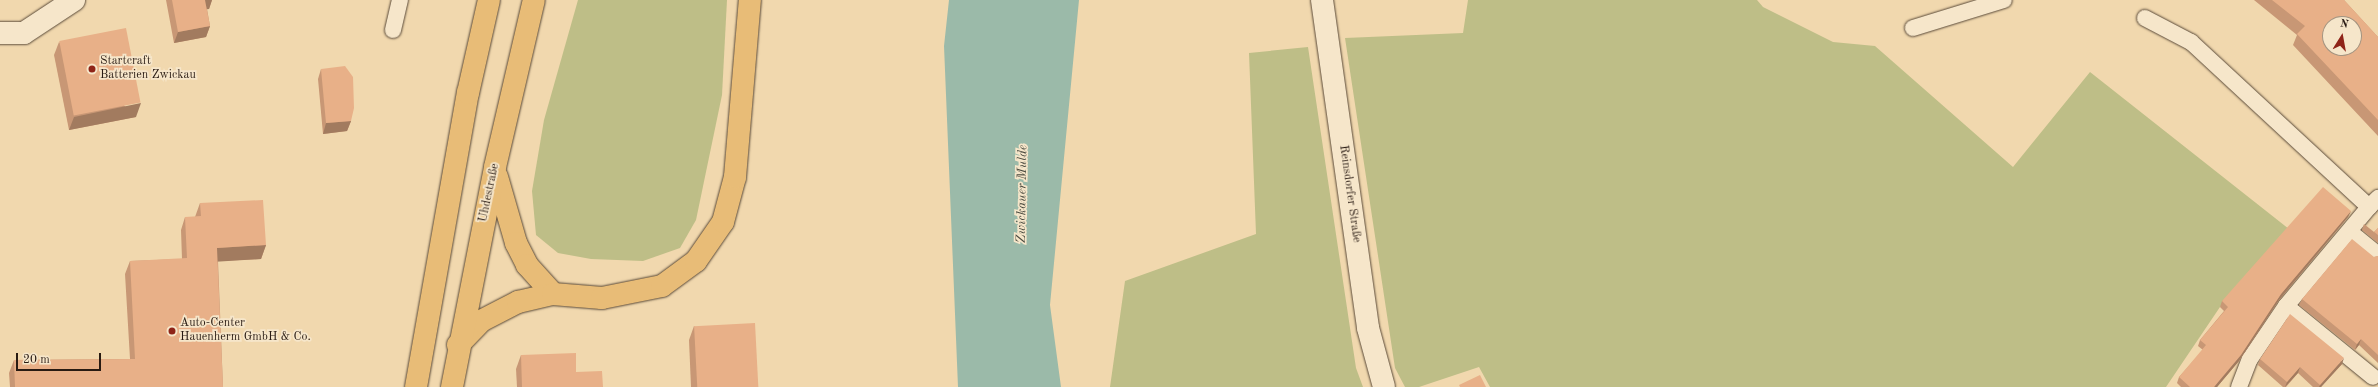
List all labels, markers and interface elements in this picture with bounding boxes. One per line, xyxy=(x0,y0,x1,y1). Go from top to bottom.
north arrow xyxy=(2322,16,2362,56)
text: N xyxy=(2339,19,2349,31)
place label: Startcraft Batterien Zwickau xyxy=(100,55,196,83)
marker: Startcraft Batterien Zwickau xyxy=(87,64,97,74)
street label: Reinsdorfer Straße xyxy=(1335,144,1363,244)
water label: Zwickauer Mulde xyxy=(1014,145,1032,243)
street label: Uhdestraße xyxy=(477,162,503,224)
place label: Auto-Center Hauenherm GmbH & Co. xyxy=(180,317,311,345)
marker: Auto-Center Hauenherm GmbH & Co. xyxy=(167,326,177,336)
scale bar xyxy=(18,345,103,371)
text: 20 m xyxy=(23,354,50,366)

